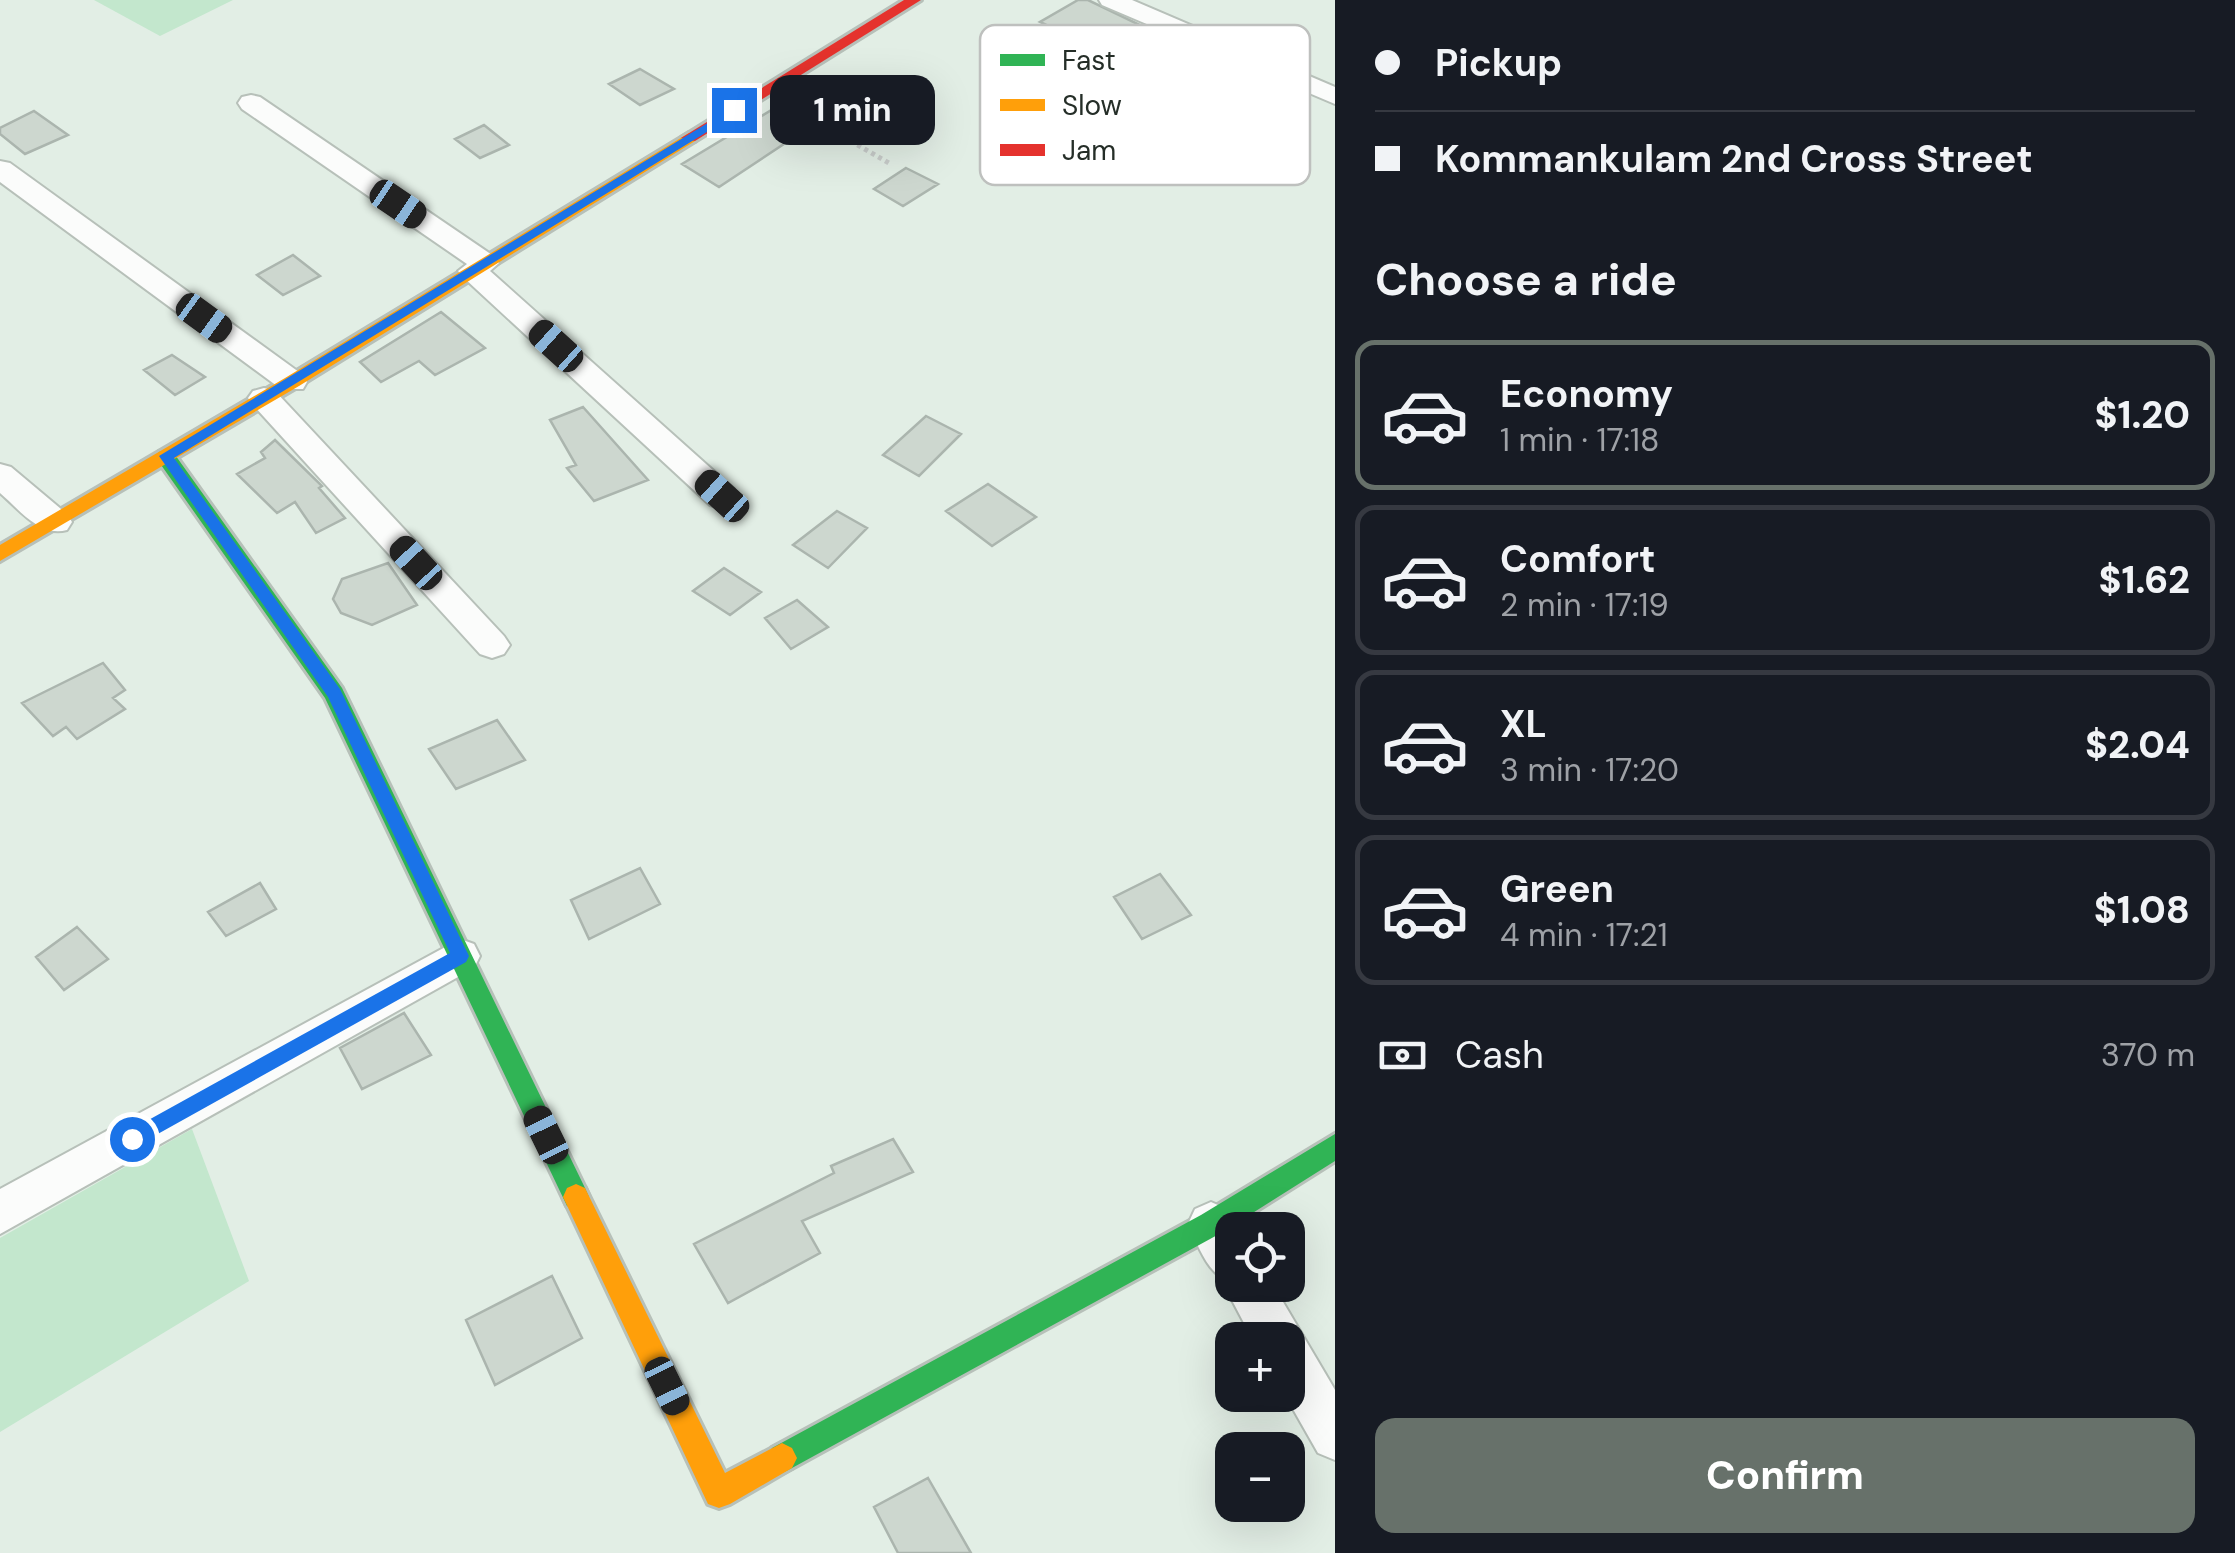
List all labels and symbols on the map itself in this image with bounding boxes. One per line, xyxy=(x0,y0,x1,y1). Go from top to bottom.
legend xyxy=(980,25,1310,185)
text: Fast xyxy=(1062,42,1116,79)
callout: 1 min xyxy=(769,75,934,145)
text: Slow xyxy=(1062,87,1122,124)
route end xyxy=(712,88,757,133)
text: Jam xyxy=(1062,132,1116,169)
car xyxy=(365,175,431,233)
car xyxy=(171,288,237,348)
car xyxy=(524,315,588,377)
car xyxy=(690,465,754,527)
car xyxy=(385,531,447,595)
car xyxy=(519,1101,573,1169)
route start xyxy=(110,1117,155,1162)
car xyxy=(640,1352,694,1420)

